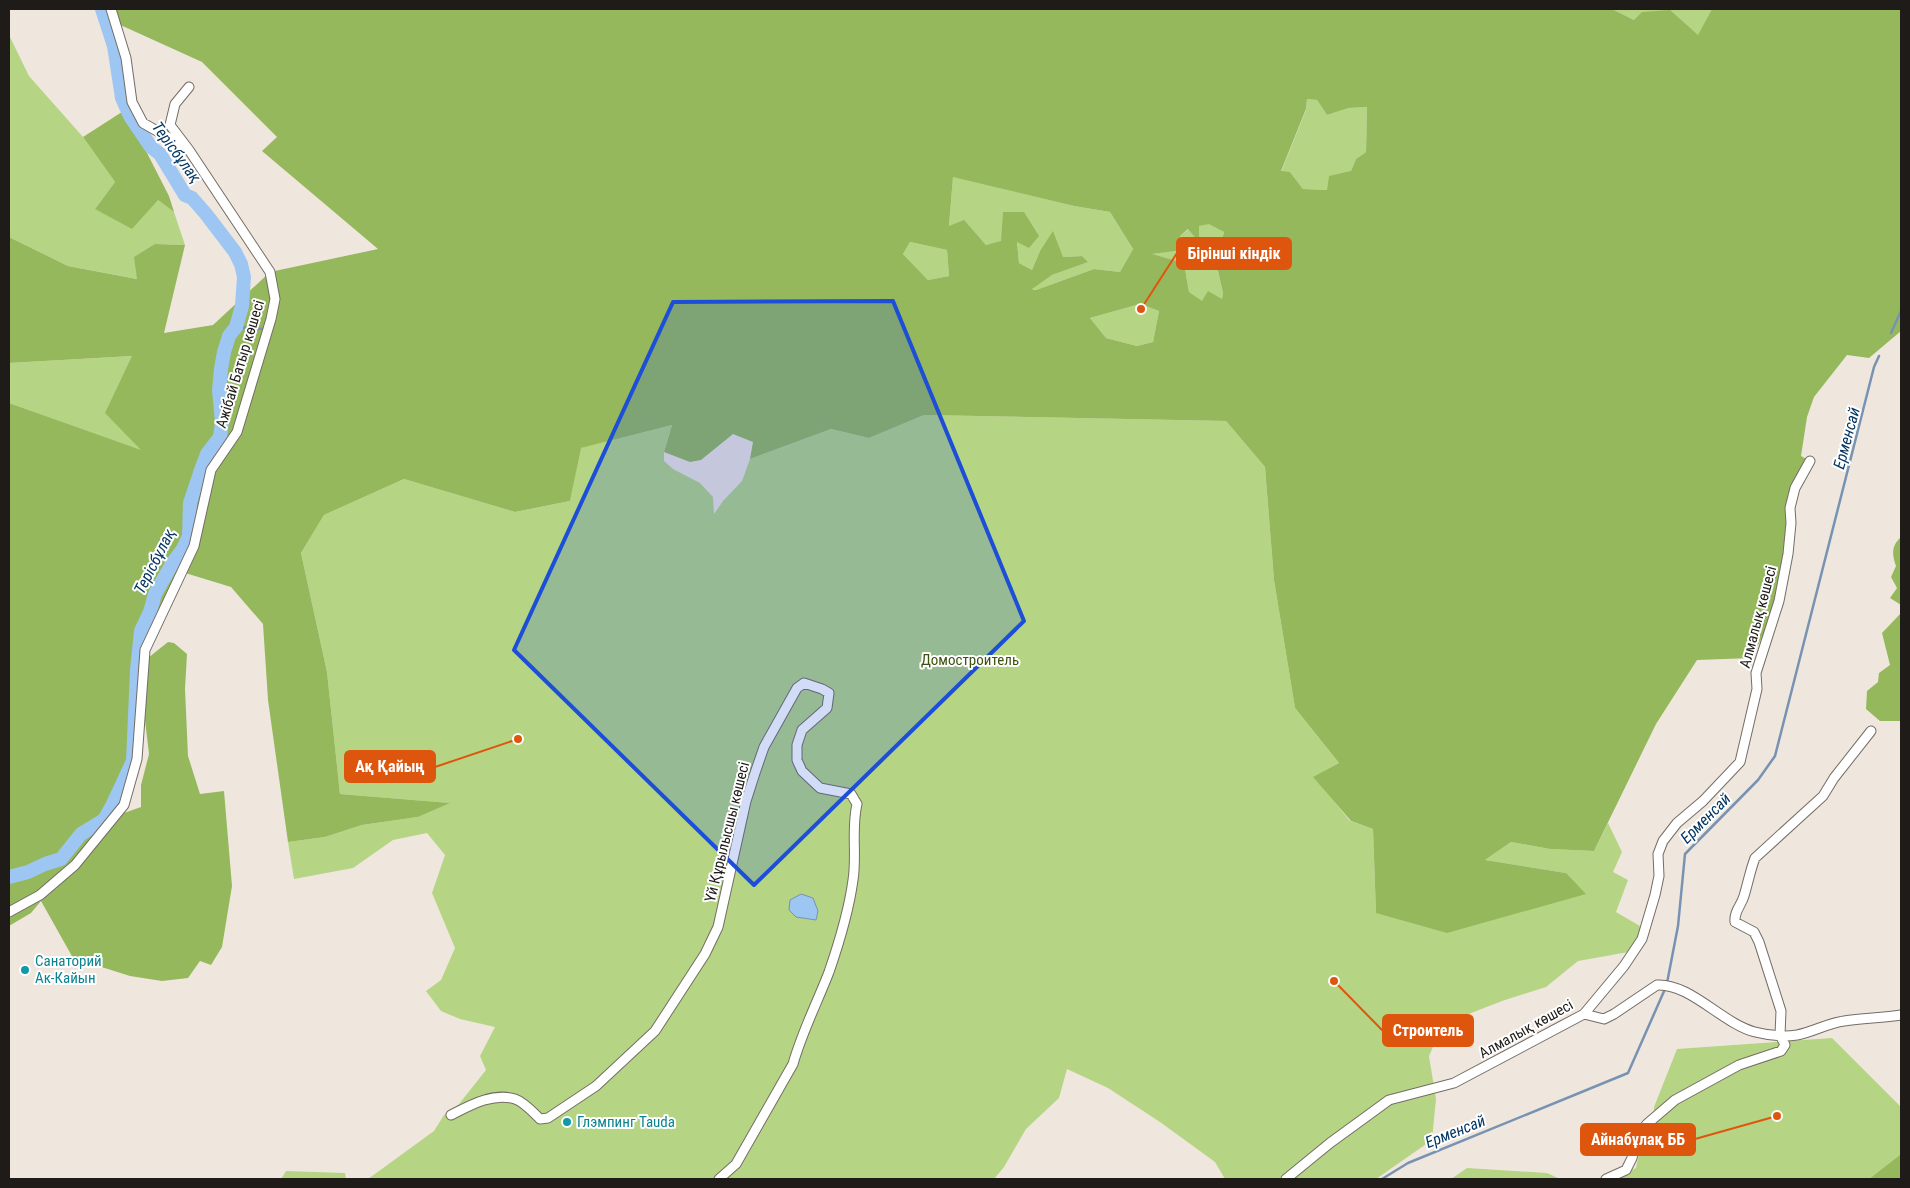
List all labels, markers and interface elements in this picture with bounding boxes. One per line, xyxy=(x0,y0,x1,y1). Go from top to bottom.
water label: Терісбұлақ xyxy=(148,118,205,187)
callout: Бірінші кіндік xyxy=(1177,238,1291,269)
text: Бірінші кіндік xyxy=(1187,244,1281,263)
street label: Ажібай Батыр көшесі xyxy=(212,298,268,430)
water label: Ерменсай xyxy=(1829,405,1864,471)
water label: Терісбұлақ xyxy=(130,525,179,597)
street label: Алмалық көшесі xyxy=(1736,564,1780,670)
park label: Домостроитель xyxy=(921,651,1019,669)
callout: Ақ Қайың xyxy=(345,751,435,782)
text: Ақ Қайың xyxy=(355,757,425,776)
street label: Үй Құрылысшы көшесі xyxy=(701,760,753,904)
water label: Ерменсай xyxy=(1676,789,1734,847)
place label: Санаторий Ак-Кайын xyxy=(35,952,102,987)
marker: Санаторий Ак-Кайын xyxy=(19,964,31,976)
street label: Алмалық көшесі xyxy=(1476,996,1576,1062)
callout: Строитель xyxy=(1383,1015,1473,1046)
text: Строитель xyxy=(1393,1021,1463,1040)
water label: Ерменсай xyxy=(1422,1111,1488,1152)
place label: Глэмпинг Tauda xyxy=(577,1113,675,1131)
marker: Глэмпинг Tauda xyxy=(561,1116,573,1128)
callout: Айнабұлақ ББ xyxy=(1581,1124,1695,1155)
text: Айнабұлақ ББ xyxy=(1591,1130,1685,1149)

